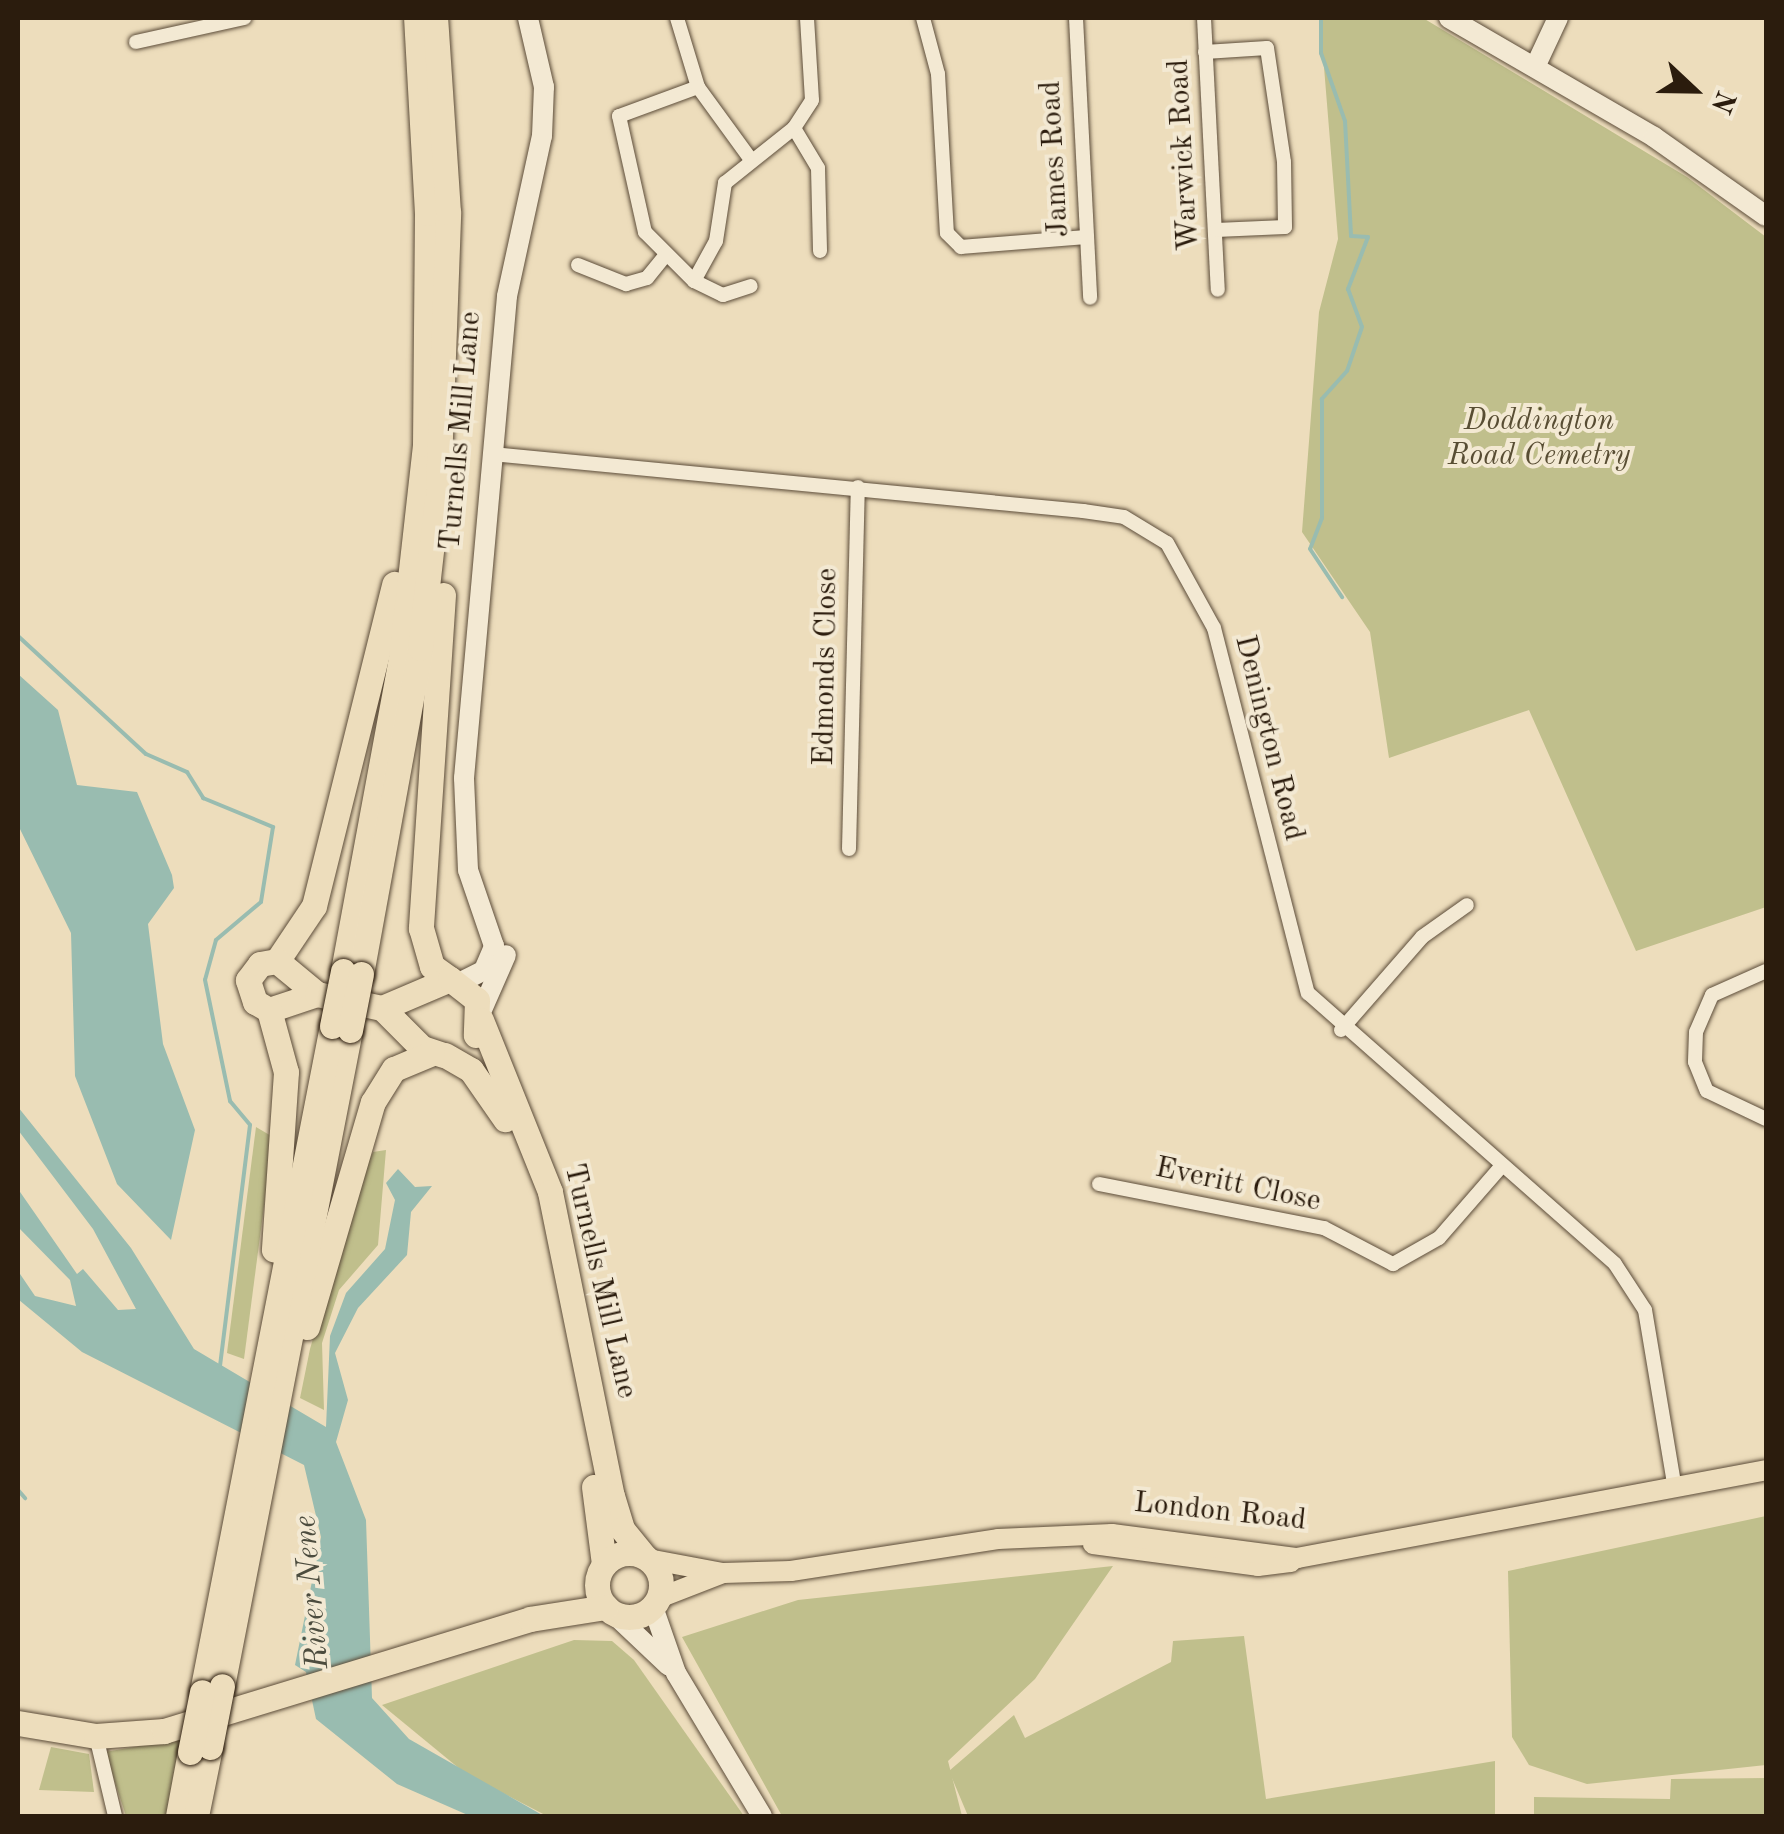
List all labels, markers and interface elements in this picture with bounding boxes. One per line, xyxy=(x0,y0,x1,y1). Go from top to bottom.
north arrow xyxy=(1644,40,1744,140)
street label: Warwick Road xyxy=(1161,58,1207,252)
street label: James Road xyxy=(1033,80,1077,238)
text: N xyxy=(1705,86,1739,116)
street label: Turnells Mill Lane xyxy=(433,310,489,552)
park label: Doddington Road Cemetry xyxy=(1448,403,1630,474)
street label: Edmonds Close xyxy=(806,568,846,766)
street label: Denington Road xyxy=(1226,631,1312,845)
street label: Everitt Close xyxy=(1152,1150,1324,1220)
street label: Turnells Mill Lane xyxy=(555,1160,645,1402)
street label: London Road xyxy=(1132,1485,1308,1539)
water label: River Nene xyxy=(287,1513,339,1671)

